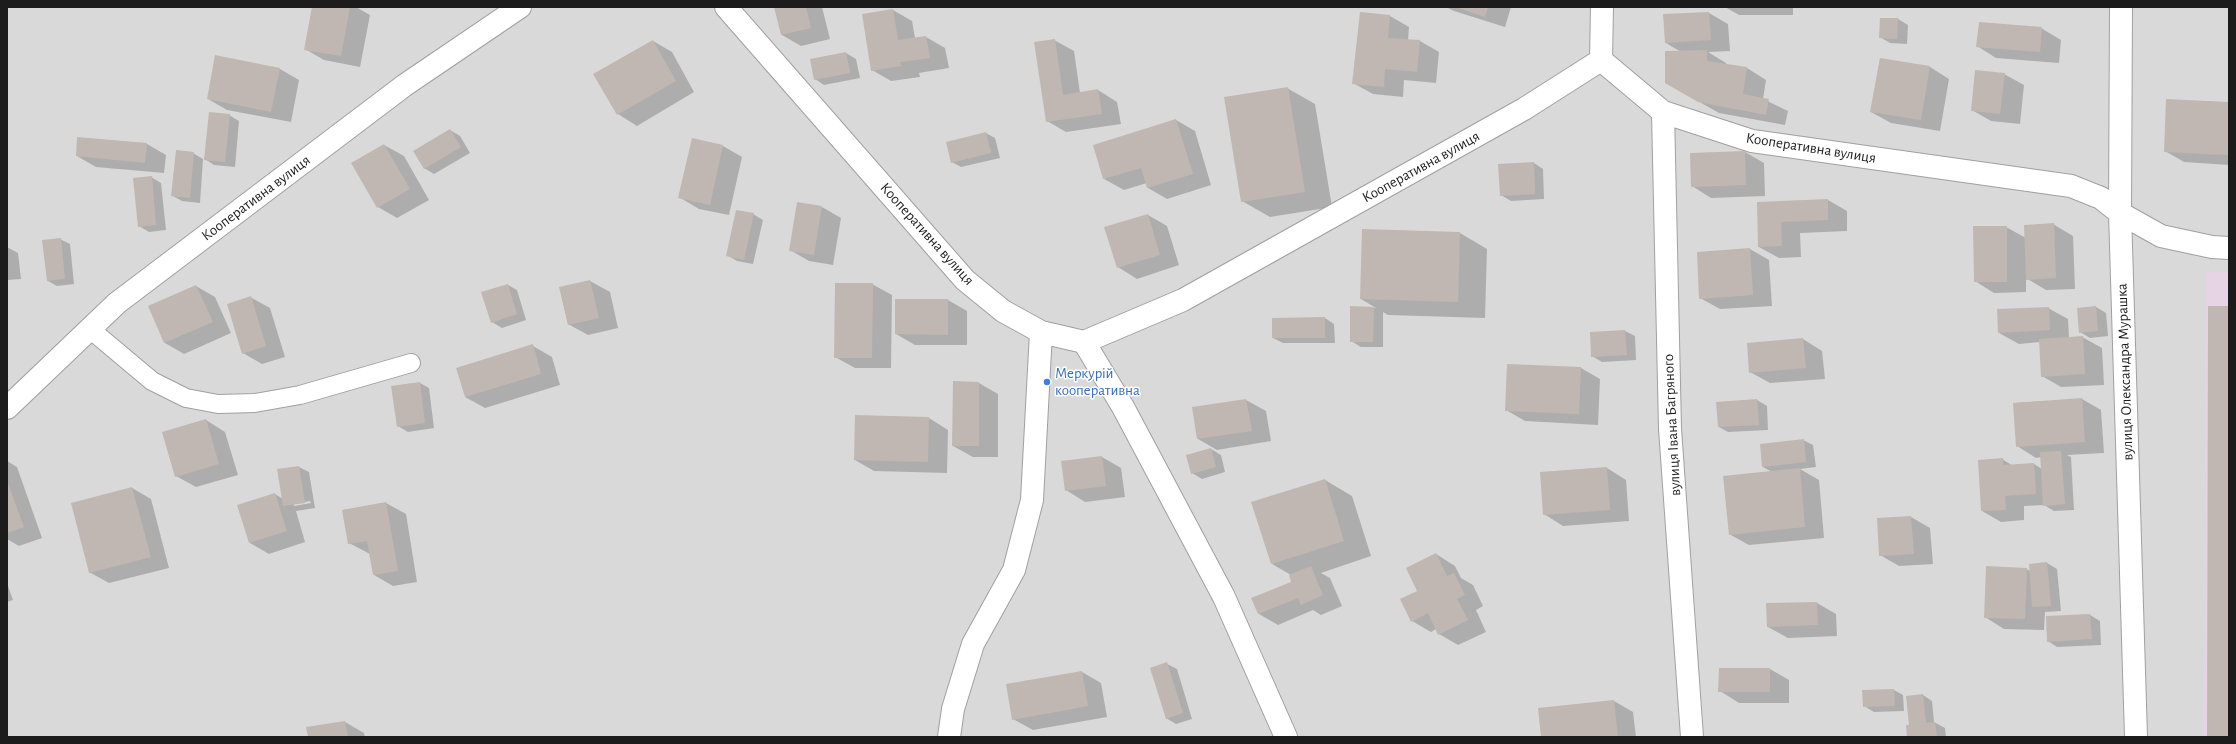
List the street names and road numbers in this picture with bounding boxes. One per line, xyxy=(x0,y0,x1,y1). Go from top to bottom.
street label: Кооперативна вулиця xyxy=(1359,127,1483,207)
street label: Кооперативна вулиця xyxy=(1745,129,1877,167)
street label: Кооперативна вулиця xyxy=(198,151,314,245)
street label: Кооперативна вулиця xyxy=(876,179,978,289)
street label: вулиця Олександра Мурашка xyxy=(2113,283,2137,461)
street label: вулиця Івана Багряного xyxy=(1659,354,1685,496)

